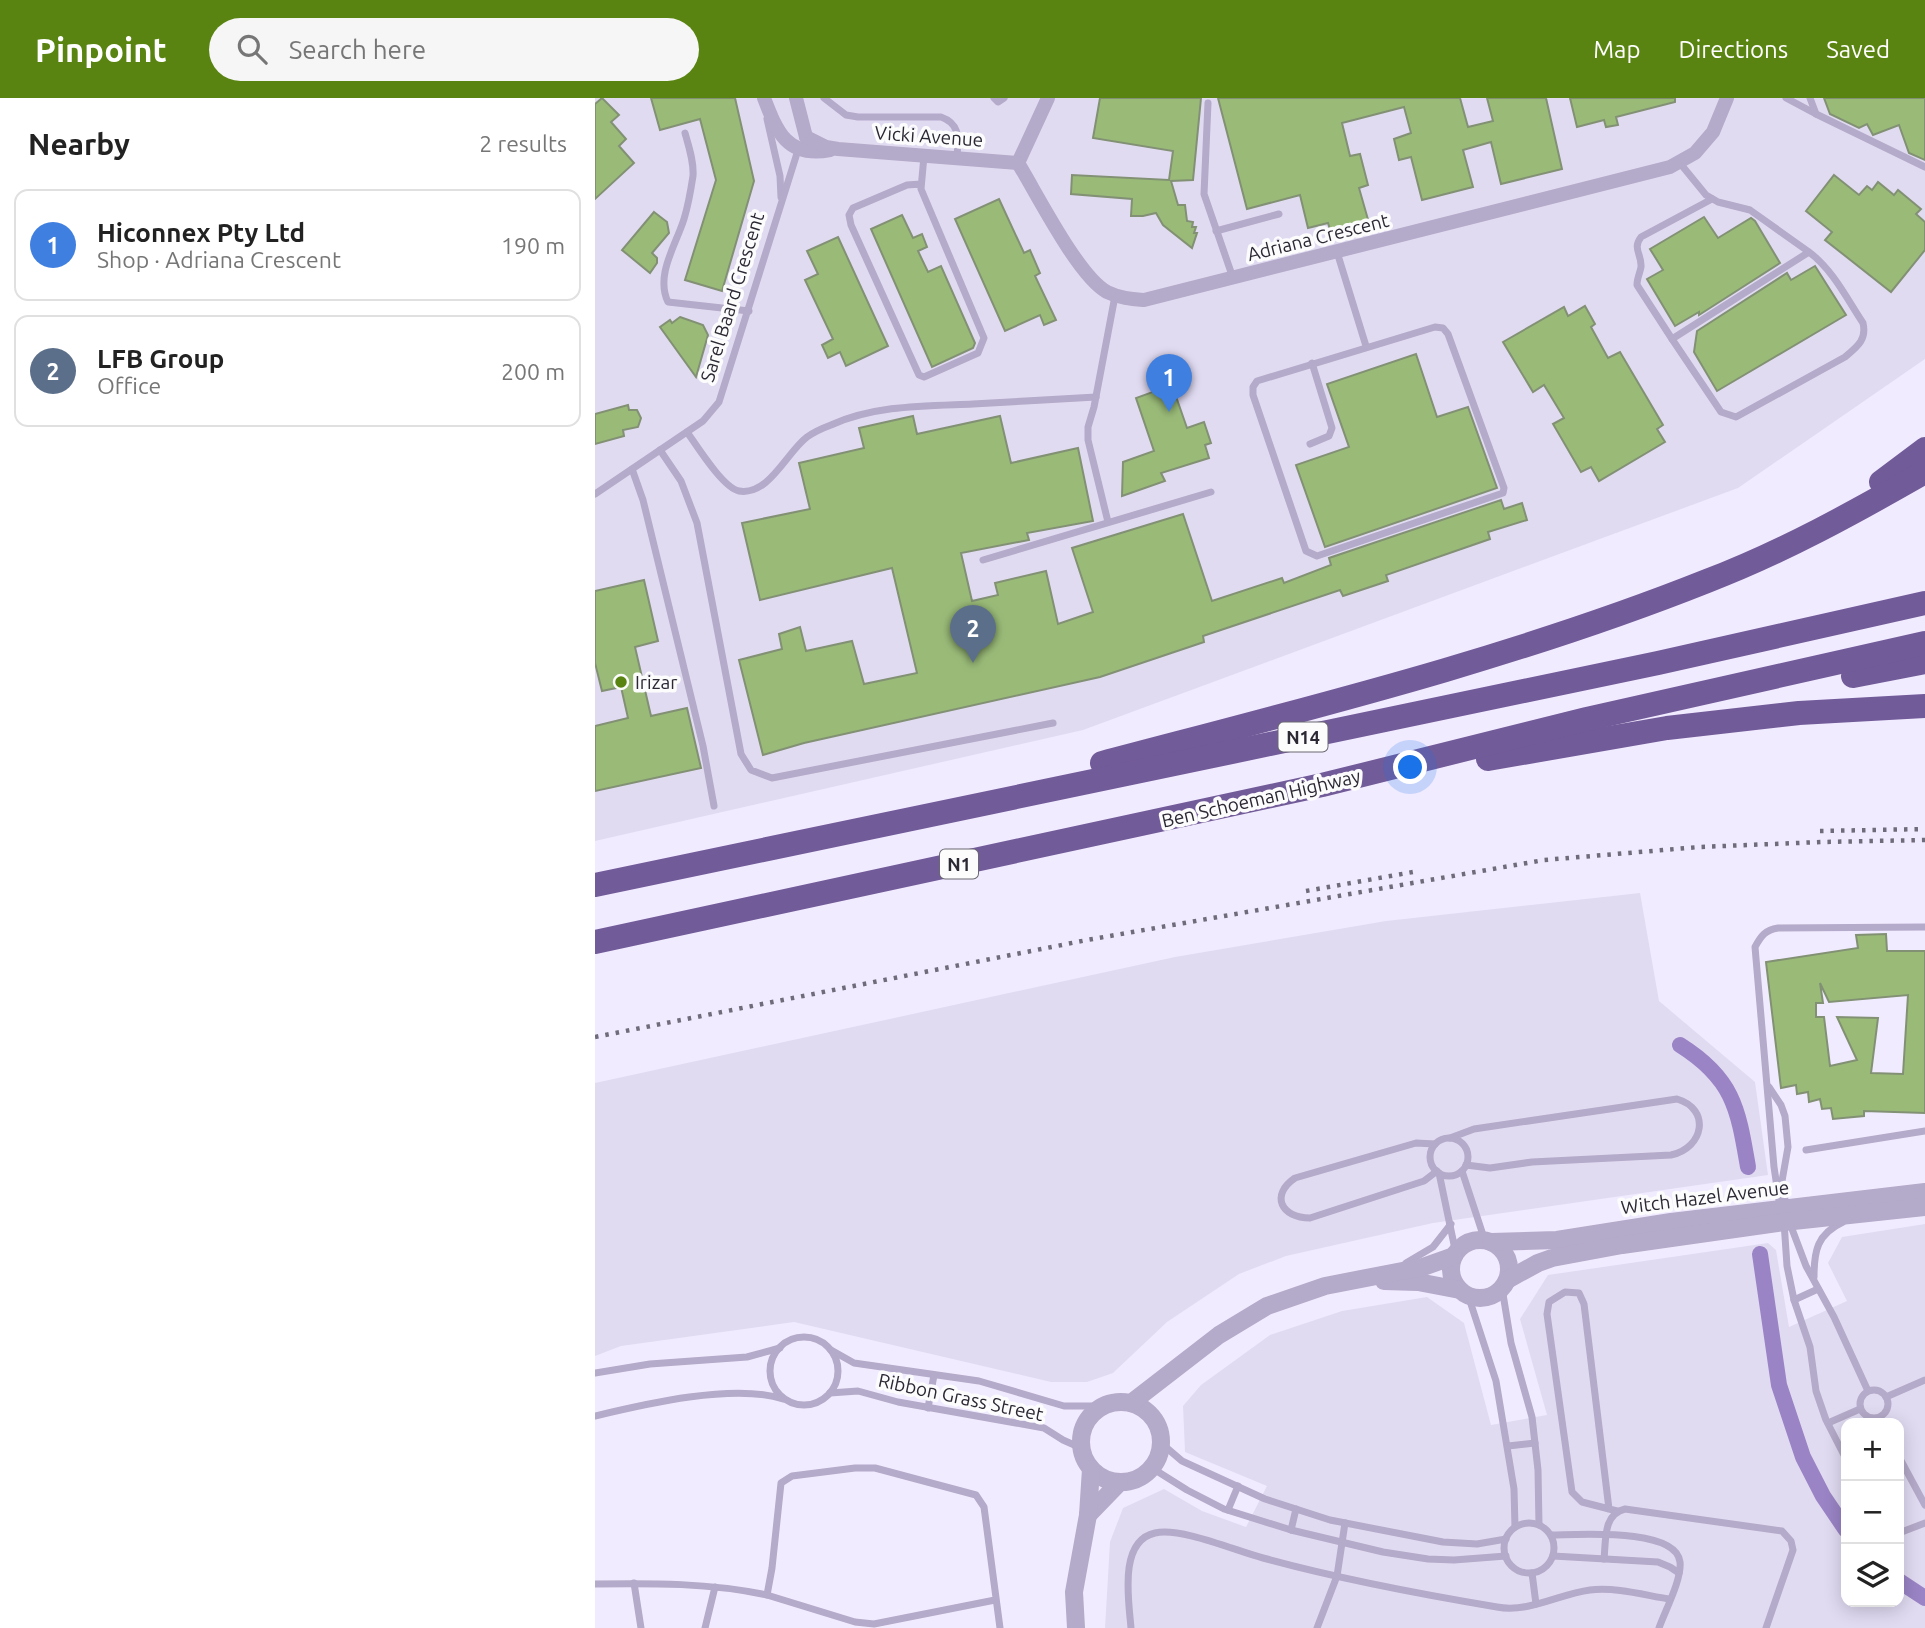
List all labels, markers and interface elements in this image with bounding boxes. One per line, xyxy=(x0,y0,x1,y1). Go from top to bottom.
search box xyxy=(209,18,699,81)
icon: search xyxy=(233,30,271,68)
text: Pinpoint xyxy=(35,31,167,68)
text: Search here xyxy=(289,35,426,64)
text: Map xyxy=(1593,36,1640,63)
text: Directions xyxy=(1678,36,1788,63)
text: Saved xyxy=(1826,36,1890,63)
street label: Vicki Avenue xyxy=(874,121,984,151)
text: Nearby xyxy=(28,127,130,161)
text: 2 results xyxy=(479,131,567,156)
street label: Sarel Baard Crescent xyxy=(696,209,768,384)
street label: Adriana Crescent xyxy=(1245,209,1392,265)
text: Hiconnex Pty Ltd xyxy=(97,218,305,247)
text: 1 xyxy=(47,233,59,258)
text: 190 m xyxy=(501,233,565,258)
text: Shop · Adriana Crescent xyxy=(97,247,341,272)
text: LFB Group xyxy=(97,344,224,373)
pin: 1 xyxy=(1146,354,1192,412)
text: 2 xyxy=(47,359,59,384)
text: 200 m xyxy=(501,359,565,384)
text: Office xyxy=(97,373,161,398)
pin: 2 xyxy=(950,605,996,663)
place label: Irizar xyxy=(635,671,677,693)
marker: Irizar xyxy=(613,674,629,690)
road number: N14 xyxy=(1279,722,1327,752)
your location xyxy=(1393,750,1427,784)
street label: Ben Schoeman Highway xyxy=(1159,764,1363,832)
road number: N1 xyxy=(940,850,978,878)
street label: Witch Hazel Avenue xyxy=(1620,1176,1790,1218)
street label: Ribbon Grass Street xyxy=(876,1369,1046,1425)
map controls xyxy=(1841,1418,1904,1607)
button: + xyxy=(1841,1418,1904,1481)
button: − xyxy=(1841,1481,1904,1544)
button: layers xyxy=(1841,1544,1904,1607)

